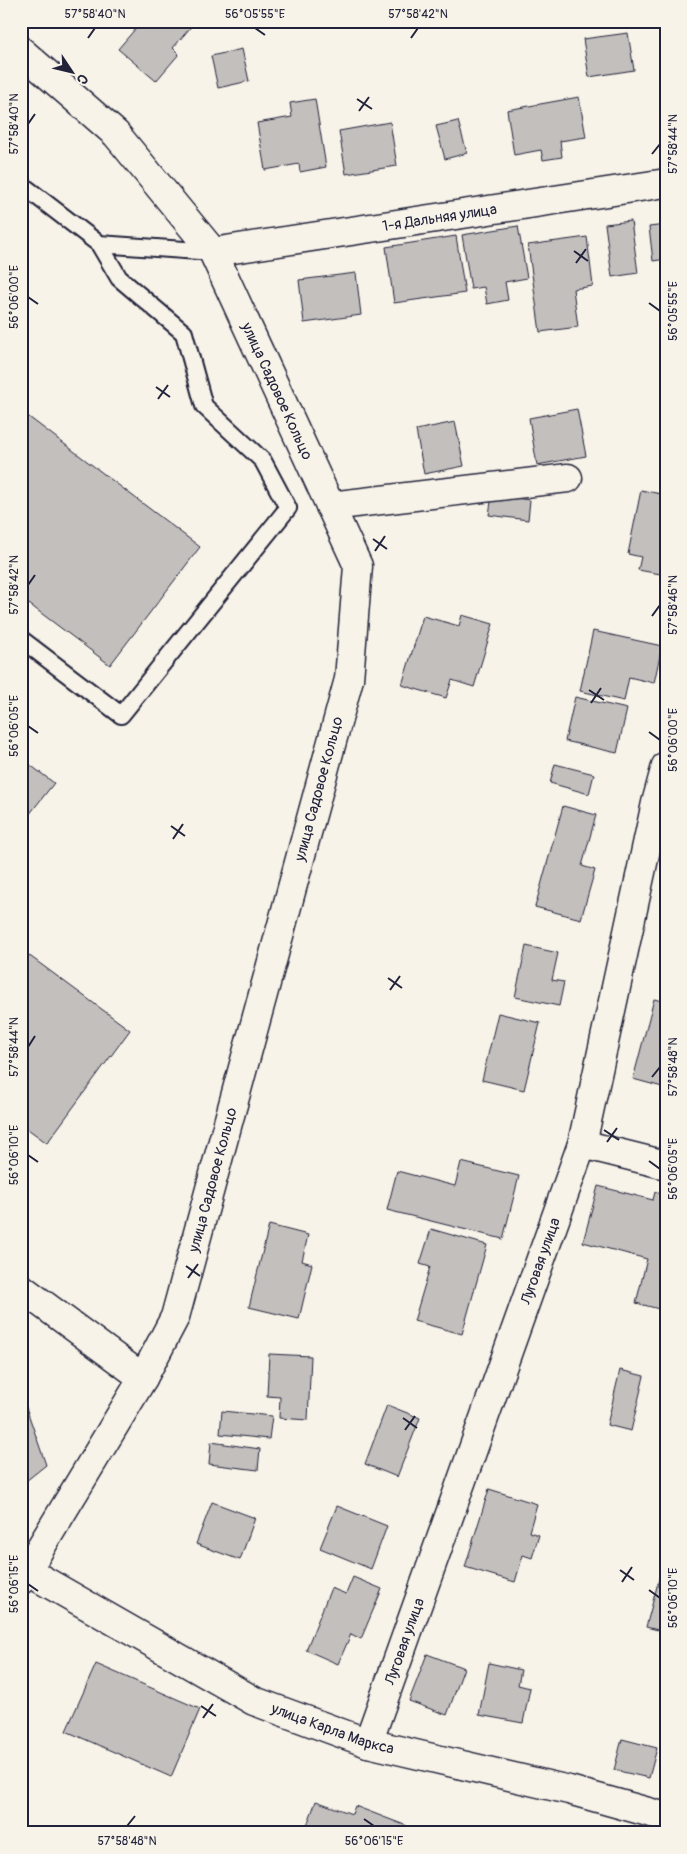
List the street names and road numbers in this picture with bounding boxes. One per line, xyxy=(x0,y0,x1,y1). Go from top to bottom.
street label: 1-я Дальняя улица xyxy=(381,199,498,236)
street label: улица Садовое Кольцо xyxy=(237,318,317,463)
street label: улица Садовое Кольцо xyxy=(290,715,347,864)
street label: улица Садовое Кольцо xyxy=(184,1106,241,1255)
street label: Луговая улица xyxy=(516,1215,564,1308)
street label: Луговая улица xyxy=(380,1595,429,1688)
street label: улица Карла Маркса xyxy=(268,1698,396,1758)

